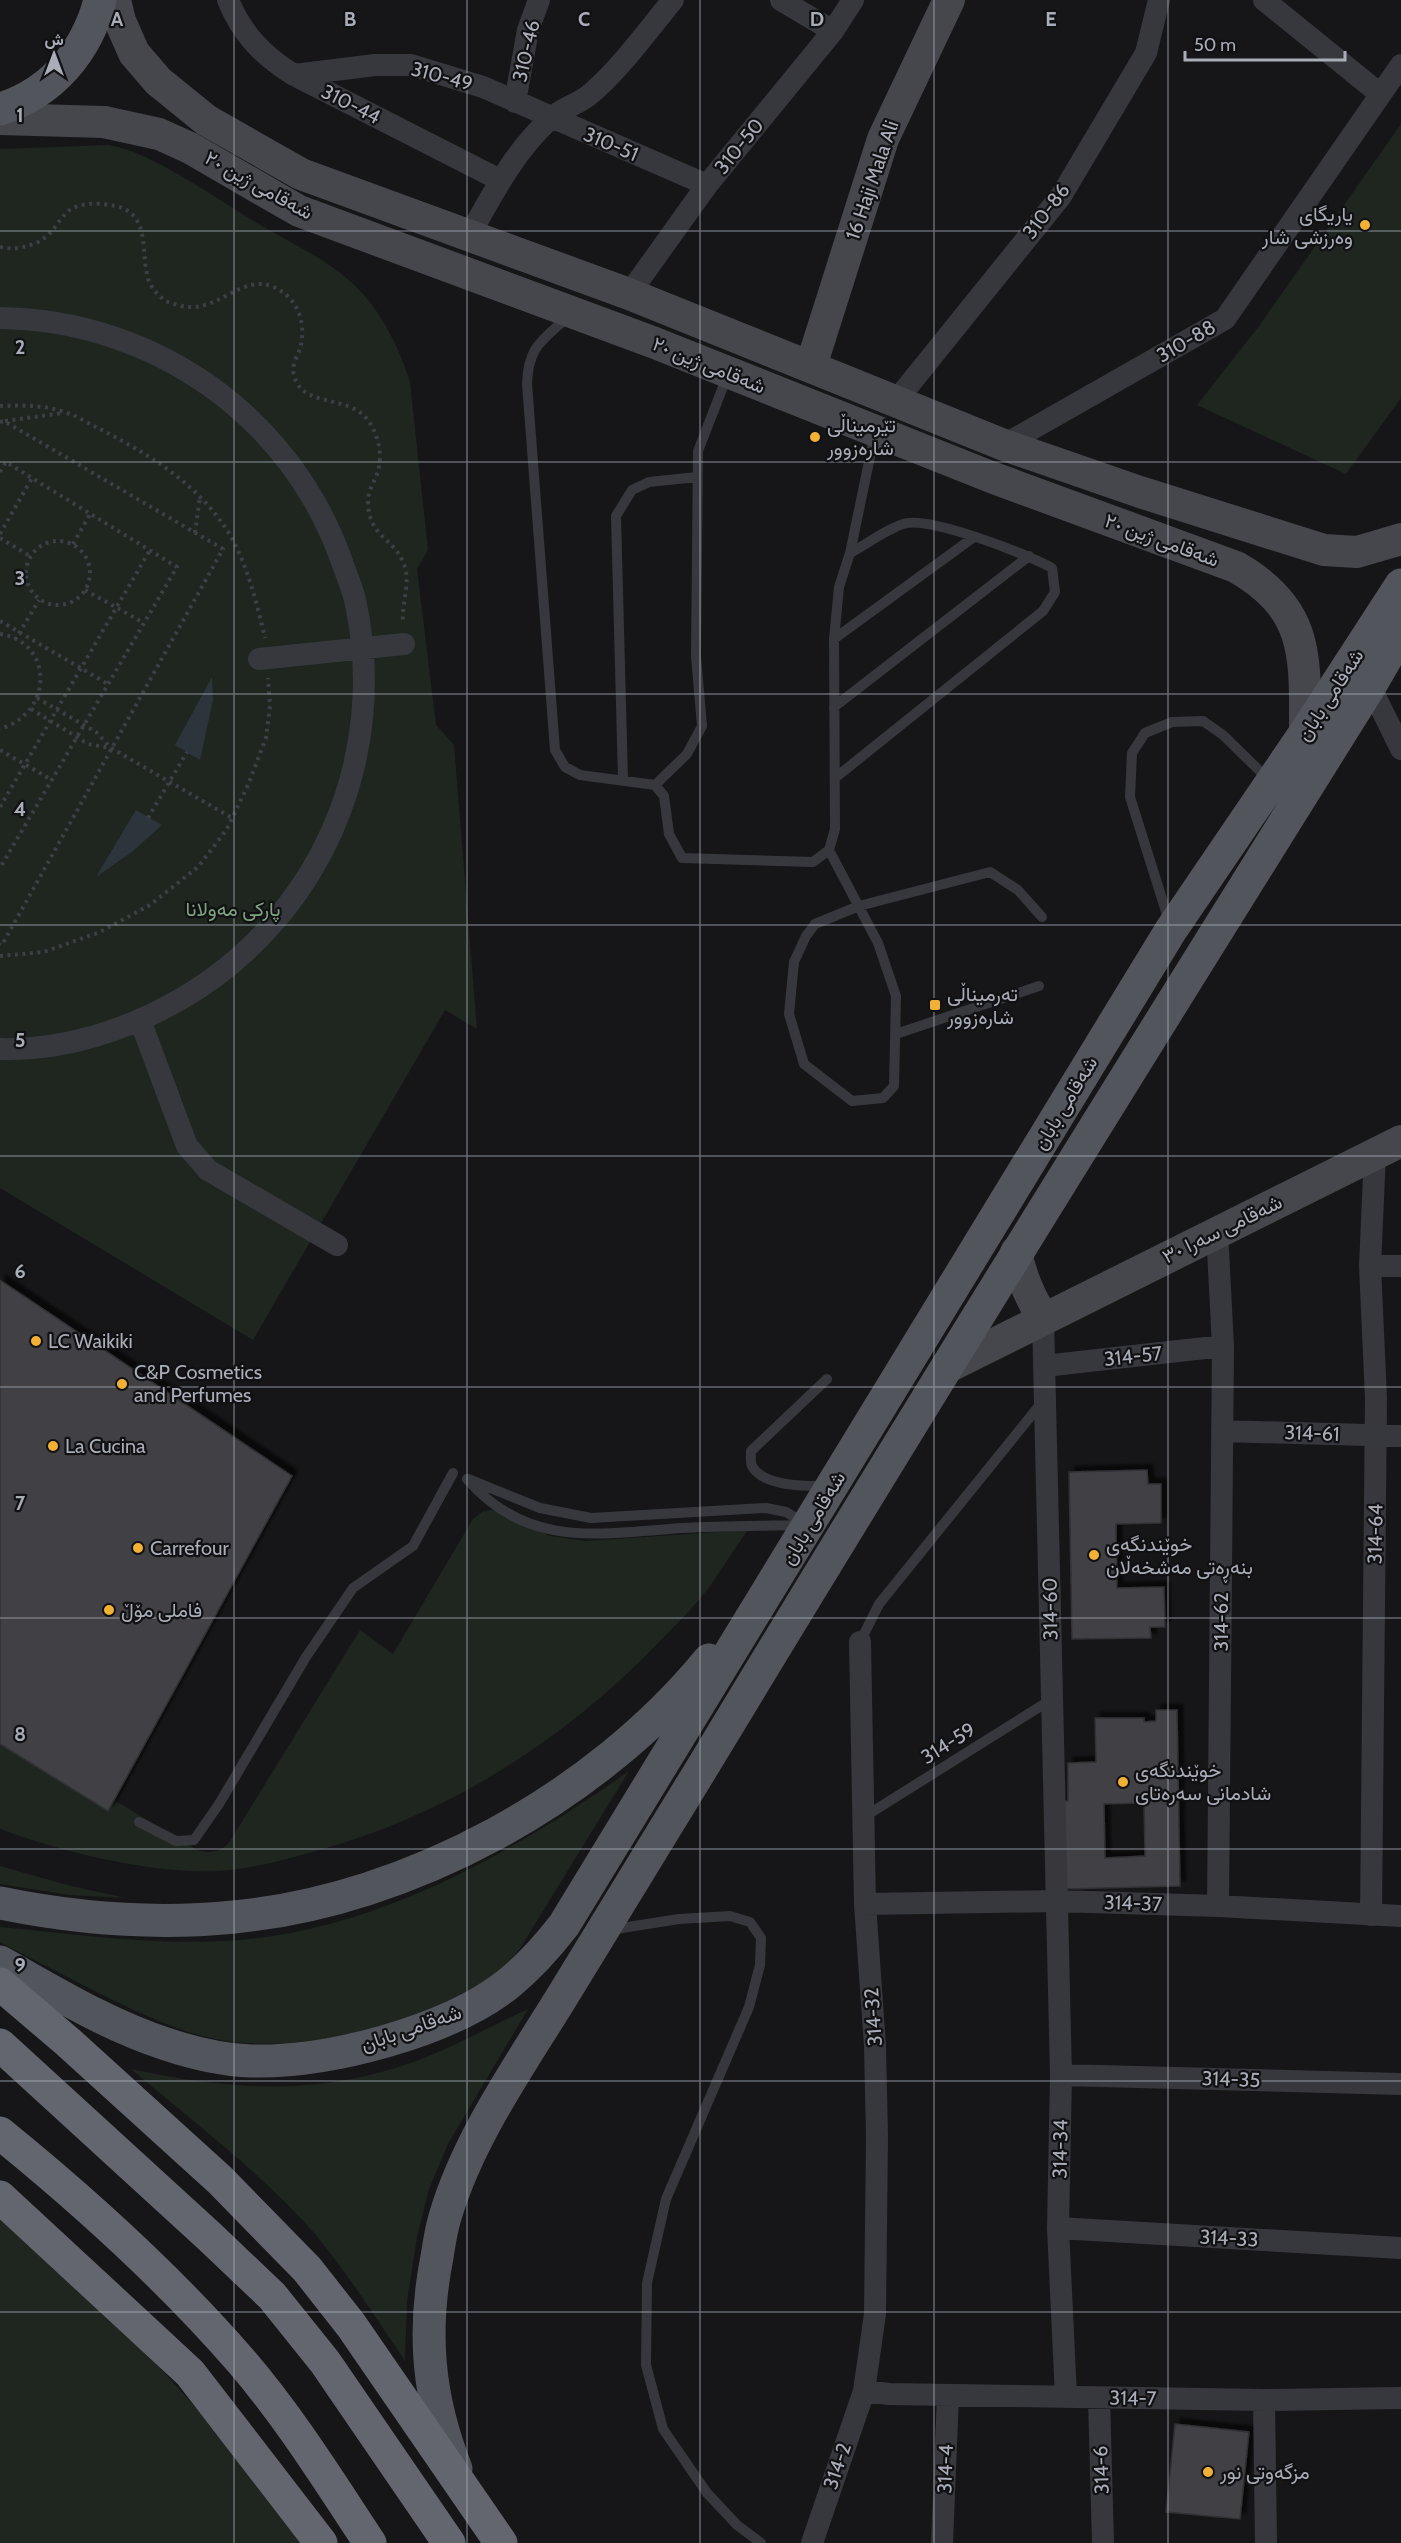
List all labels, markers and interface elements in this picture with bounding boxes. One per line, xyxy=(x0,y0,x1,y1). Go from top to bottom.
text: A xyxy=(111,7,124,31)
text: B xyxy=(344,7,356,31)
text: C xyxy=(578,7,590,31)
text: D xyxy=(810,7,824,31)
text: E xyxy=(1045,7,1057,31)
street label: 310-46 xyxy=(507,18,545,84)
north arrow xyxy=(24,24,84,84)
scale bar xyxy=(1185,24,1346,62)
text: ش xyxy=(44,30,64,49)
text: 50 m xyxy=(1194,34,1236,56)
street label: 310-49 xyxy=(409,56,475,96)
street label: 310-44 xyxy=(318,79,385,129)
text: 1 xyxy=(16,103,24,127)
street label: 310-50 xyxy=(709,113,769,179)
street label: 16 Haji Mala Ali xyxy=(840,117,904,243)
street label: 310-51 xyxy=(580,122,642,166)
street label: شەقامی ژین ٢٠ xyxy=(200,145,317,225)
street label: 310-86 xyxy=(1017,179,1075,243)
place label: یاریگای وەرزشی شار xyxy=(1261,202,1353,250)
marker: یاریگای وەرزشی شار xyxy=(1358,218,1372,232)
street label: 310-88 xyxy=(1152,315,1220,367)
street label: شەقامی ژین ٢٠ xyxy=(649,331,769,399)
text: 2 xyxy=(15,335,25,359)
place label: تێرمیناڵی شارەزوور xyxy=(826,413,896,461)
marker: تێرمیناڵی شارەزوور xyxy=(808,430,822,444)
street label: شەقامی ژین ٢٠ xyxy=(1101,508,1222,573)
text: 3 xyxy=(15,566,25,590)
street label: شەقامی بابان xyxy=(1291,644,1369,746)
text: 4 xyxy=(14,797,26,821)
park label: پارکی مەولانا xyxy=(185,897,281,923)
place label: تەرمیناڵی شارەزوور xyxy=(946,982,1018,1030)
marker: تەرمیناڵی شارەزوور xyxy=(928,998,942,1012)
text: 5 xyxy=(15,1028,25,1052)
street label: شەقامی بابان xyxy=(1028,1052,1102,1154)
street label: شەقامی سەرا ٣٠ xyxy=(1158,1190,1286,1269)
text: 6 xyxy=(14,1259,26,1283)
place label: LC Waikiki xyxy=(48,1329,133,1353)
marker: LC Waikiki xyxy=(29,1334,43,1348)
street label: 314-57 xyxy=(1103,1341,1163,1371)
place label: C&P Cosmetics and Perfumes xyxy=(134,1360,262,1407)
marker: C&P Cosmetics and Perfumes xyxy=(115,1377,129,1391)
street label: 314-61 xyxy=(1284,1420,1340,1446)
place label: La Cucina xyxy=(65,1434,146,1458)
marker: La Cucina xyxy=(46,1439,60,1453)
street label: شەقامی بابان xyxy=(776,1467,850,1569)
text: 7 xyxy=(15,1491,26,1515)
street label: 314-64 xyxy=(1362,1503,1388,1564)
place label: خوێندنگەی بنەڕەتی مەشخەڵان xyxy=(1106,1532,1253,1583)
place label: Carrefour xyxy=(150,1536,229,1560)
marker: Carrefour xyxy=(131,1541,145,1555)
marker: خوێندنگەی بنەڕەتی مەشخەڵان xyxy=(1087,1548,1101,1562)
street label: 314-60 xyxy=(1037,1577,1063,1641)
street label: 314-62 xyxy=(1209,1592,1233,1652)
place label: فاملی مۆڵ xyxy=(121,1598,202,1623)
marker: فاملی مۆڵ xyxy=(102,1603,116,1617)
street label: 314-59 xyxy=(916,1717,980,1769)
text: 8 xyxy=(14,1722,26,1746)
place label: خوێندنگەی شادمانی سەرەتای xyxy=(1135,1758,1271,1806)
marker: خوێندنگەی شادمانی سەرەتای xyxy=(1116,1775,1130,1789)
street label: 314-37 xyxy=(1104,1890,1162,1916)
text: 9 xyxy=(14,1953,26,1977)
street label: 314-32 xyxy=(859,1987,887,2047)
street label: شەقامی بابان xyxy=(358,2000,464,2056)
street label: 314-35 xyxy=(1201,2066,1261,2092)
street label: 314-34 xyxy=(1047,2119,1073,2179)
street label: 314-33 xyxy=(1199,2224,1259,2252)
street label: 314-7 xyxy=(1109,2386,1157,2410)
street label: 314-2 xyxy=(818,2440,856,2492)
street label: 314-4 xyxy=(932,2444,958,2494)
street label: 314-6 xyxy=(1088,2445,1114,2495)
place label: مزگەوتی نور xyxy=(1219,2460,1310,2485)
marker: مزگەوتی نور xyxy=(1201,2465,1215,2479)

